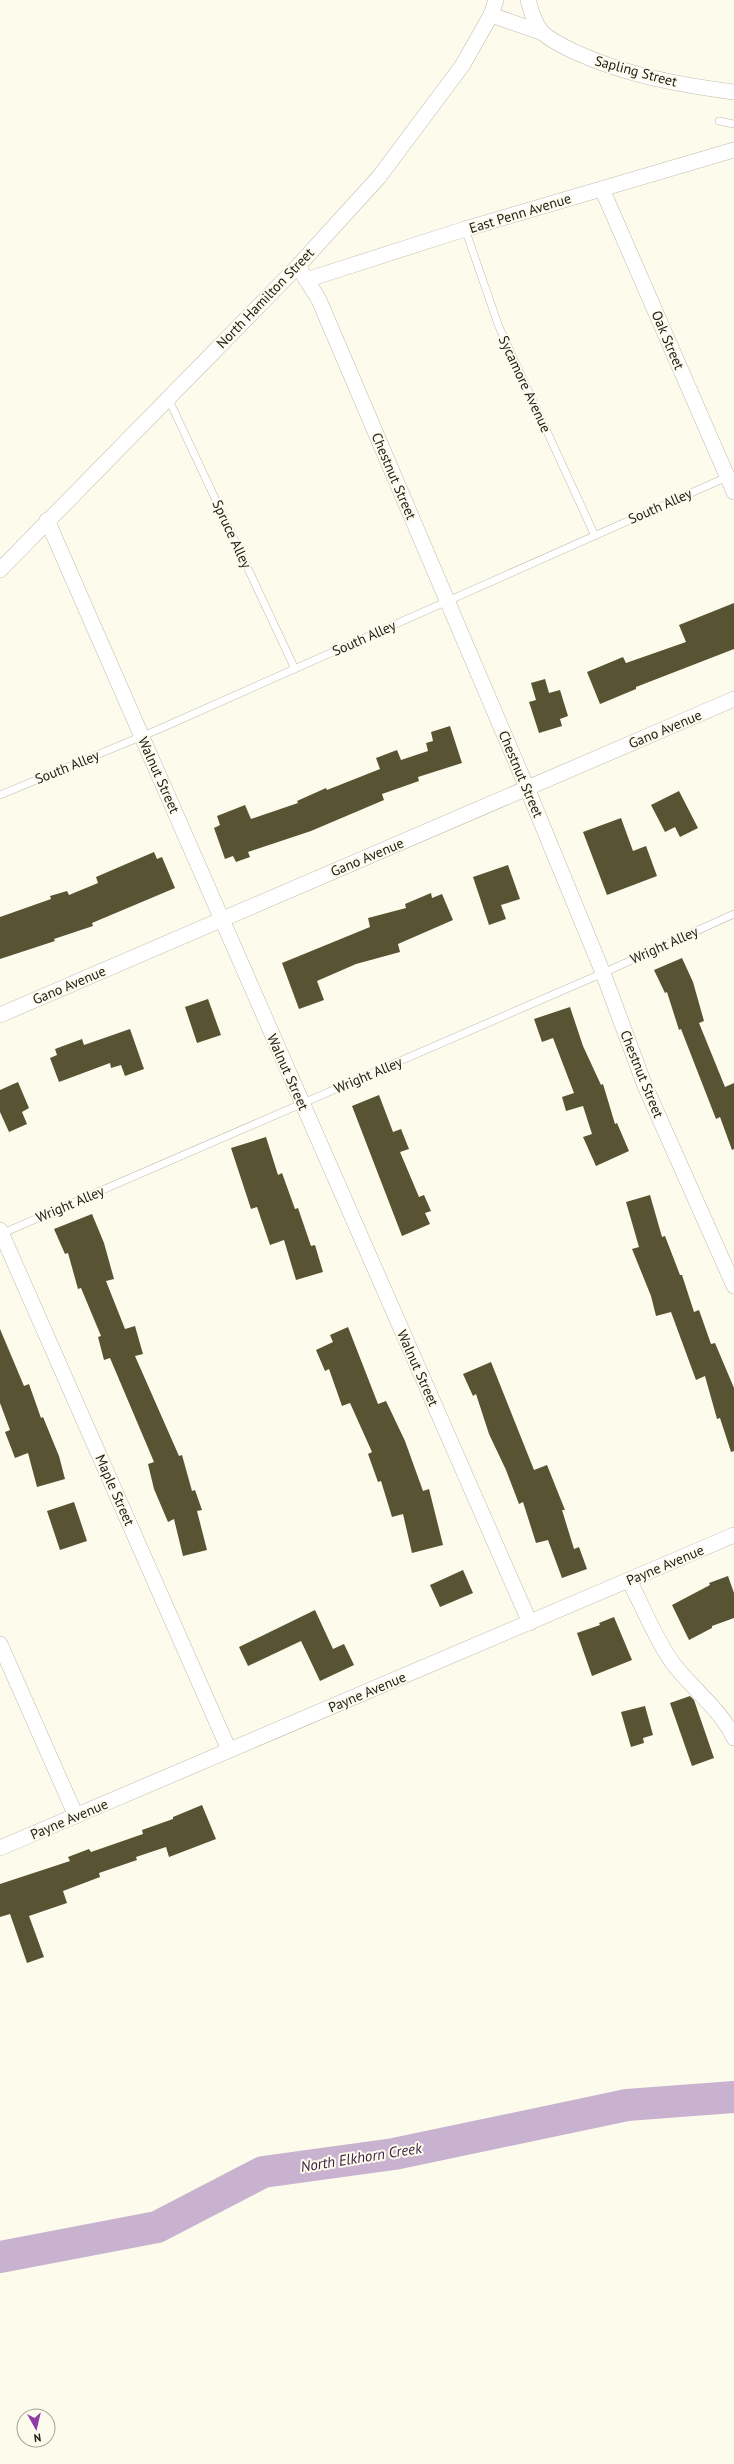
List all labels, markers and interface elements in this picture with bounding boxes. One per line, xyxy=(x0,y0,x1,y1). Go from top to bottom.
street label: Sapling Street xyxy=(593,51,679,91)
street label: East Penn Avenue xyxy=(467,189,573,237)
street label: North Hamilton Street xyxy=(212,244,318,352)
street label: Oak Street xyxy=(648,308,689,372)
street label: Sycamore Avenue xyxy=(495,333,555,435)
street label: Chestnut Street xyxy=(368,430,421,522)
street label: South Alley xyxy=(625,484,695,528)
street label: Spruce Alley xyxy=(208,497,256,571)
street label: South Alley xyxy=(329,616,399,660)
street label: Gano Avenue xyxy=(626,706,704,752)
street label: Chestnut Street xyxy=(495,728,548,820)
street label: Walnut Street xyxy=(134,734,184,816)
street label: South Alley xyxy=(32,746,102,788)
street label: Gano Avenue xyxy=(328,834,406,880)
street label: Wright Alley xyxy=(627,922,701,968)
street label: Gano Avenue xyxy=(30,962,108,1008)
street label: Chestnut Street xyxy=(616,1028,668,1121)
street label: Walnut Street xyxy=(263,1031,313,1113)
street label: Wright Alley xyxy=(331,1052,405,1097)
street label: Wright Alley xyxy=(33,1181,107,1226)
street label: Walnut Street xyxy=(393,1327,443,1409)
street label: Maple Street xyxy=(91,1451,139,1529)
street label: Payne Avenue xyxy=(623,1541,707,1589)
street label: Payne Avenue xyxy=(325,1668,409,1716)
street label: Payne Avenue xyxy=(27,1795,111,1843)
water label: North Elkhorn Creek xyxy=(299,2138,424,2176)
north arrow xyxy=(16,2408,56,2448)
text: N xyxy=(33,2430,42,2445)

